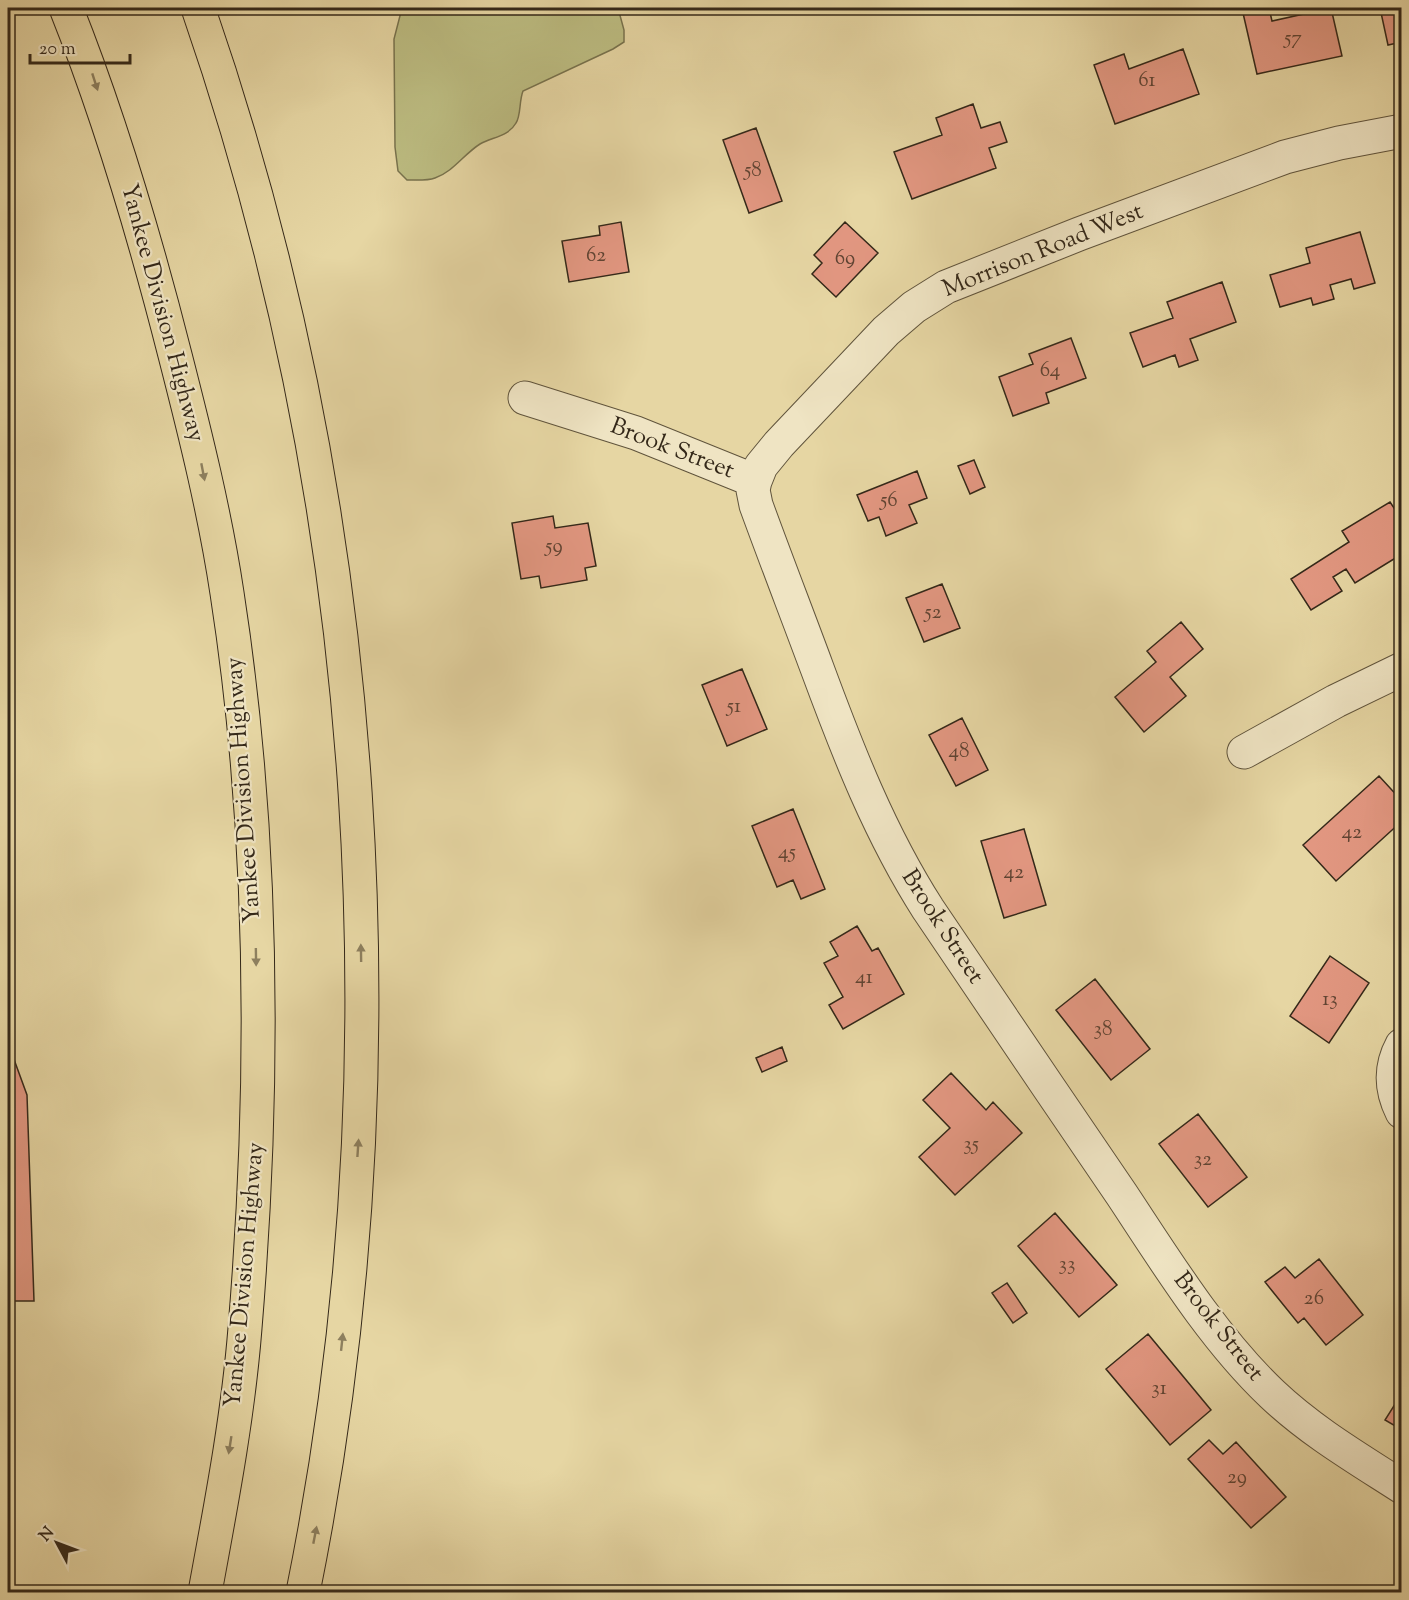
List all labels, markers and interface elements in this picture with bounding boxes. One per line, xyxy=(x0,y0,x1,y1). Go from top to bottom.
house number: 57 xyxy=(1283,24,1302,54)
scale bar xyxy=(30,27,130,65)
text: 20 m xyxy=(39,37,76,63)
house number: 61 xyxy=(1138,66,1156,96)
one-way arrow xyxy=(91,73,100,91)
house number: 58 xyxy=(743,156,762,186)
street label: Yankee Division Highway xyxy=(111,180,213,446)
street label: Morrison Road West xyxy=(938,195,1148,307)
house number: 62 xyxy=(586,241,606,271)
house number: 69 xyxy=(835,244,855,274)
house number: 64 xyxy=(1040,356,1060,386)
street label: Brook Street xyxy=(605,410,739,488)
one-way arrow xyxy=(199,462,208,481)
house number: 56 xyxy=(879,486,898,516)
house number: 59 xyxy=(544,532,563,562)
house number: 52 xyxy=(923,598,942,628)
street label: Yankee Division Highway xyxy=(218,656,270,924)
house number: 51 xyxy=(726,692,741,722)
house number: 48 xyxy=(948,737,970,767)
house number: 42 xyxy=(1342,818,1362,848)
house number: 45 xyxy=(778,838,796,868)
house number: 42 xyxy=(1004,858,1024,888)
street label: Brook Street xyxy=(892,863,992,991)
one-way arrow xyxy=(356,943,366,962)
one-way arrow xyxy=(251,947,261,966)
house number: 41 xyxy=(855,963,873,993)
house number: 13 xyxy=(1322,985,1338,1015)
house number: 38 xyxy=(1094,1015,1112,1045)
house number: 35 xyxy=(963,1130,979,1160)
one-way arrow xyxy=(353,1138,363,1157)
street label: Yankee Division Highway xyxy=(216,1141,274,1409)
house number: 32 xyxy=(1194,1145,1212,1175)
house number: 33 xyxy=(1059,1250,1075,1280)
street label: Brook Street xyxy=(1164,1265,1272,1389)
house number: 26 xyxy=(1304,1284,1324,1314)
one-way arrow xyxy=(337,1333,347,1352)
house number: 31 xyxy=(1151,1374,1167,1404)
one-way arrow xyxy=(225,1435,234,1454)
house number: 29 xyxy=(1227,1463,1247,1493)
north arrow xyxy=(27,1513,87,1573)
text: N xyxy=(35,1522,61,1547)
one-way arrow xyxy=(311,1525,320,1544)

